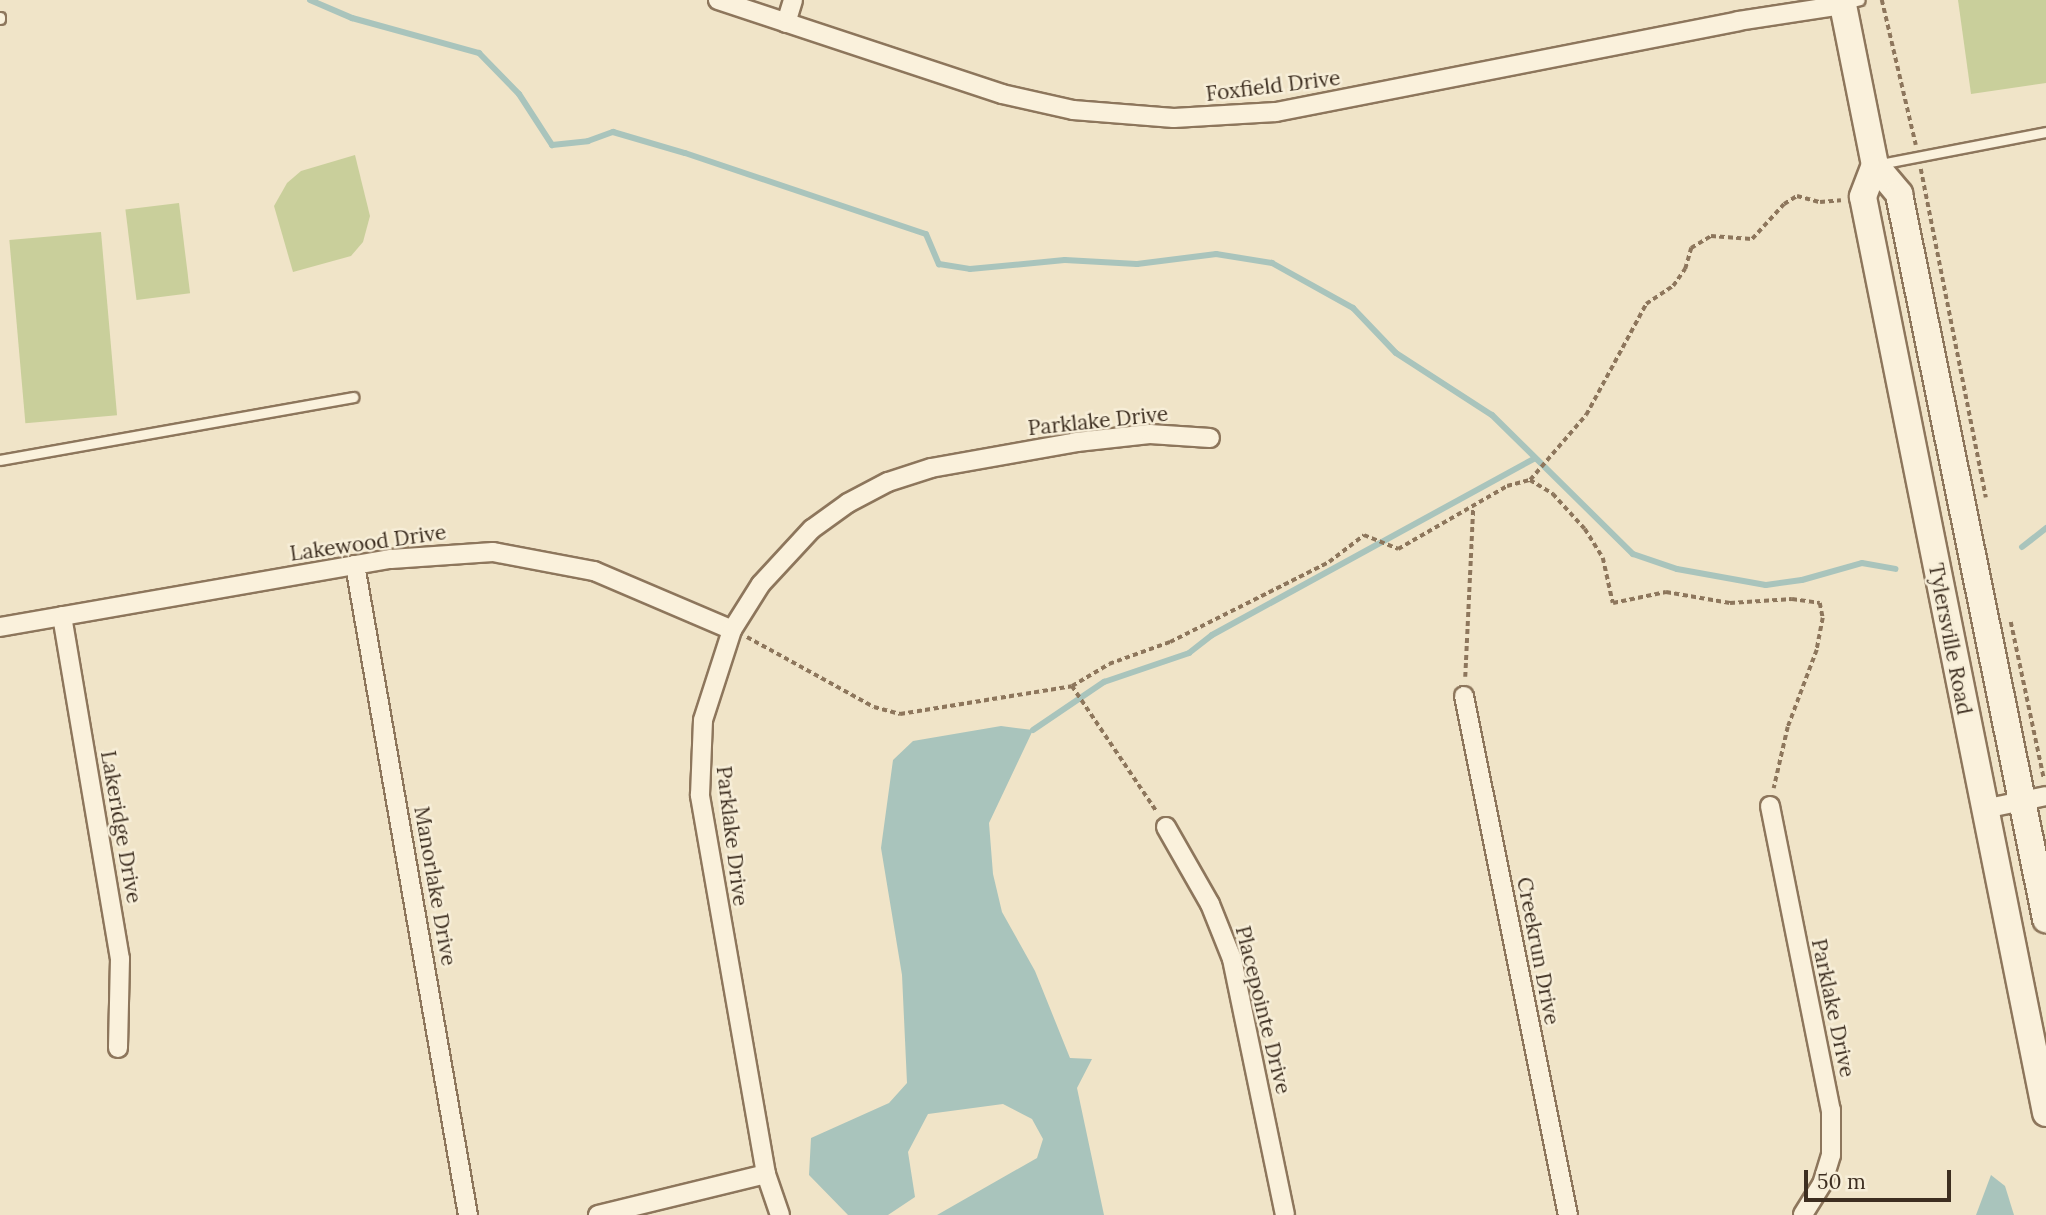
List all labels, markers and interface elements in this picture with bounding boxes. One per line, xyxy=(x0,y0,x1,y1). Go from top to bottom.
street label: Foxfield Drive xyxy=(1204,65,1342,107)
street label: Parklake Drive xyxy=(1027,401,1169,441)
street label: Lakewood Drive xyxy=(288,520,448,566)
street label: Tylersville Road xyxy=(1923,561,1977,717)
street label: Lakeridge Drive xyxy=(95,749,147,905)
street label: Parklake Drive xyxy=(711,765,753,907)
street label: Manorlake Drive xyxy=(409,804,461,968)
street label: Creekrun Drive xyxy=(1511,875,1565,1027)
street label: Placepointe Drive xyxy=(1230,923,1296,1097)
street label: Parklake Drive xyxy=(1806,937,1860,1079)
scale bar xyxy=(1808,1156,1955,1200)
text: 50 m xyxy=(1817,1168,1866,1195)

